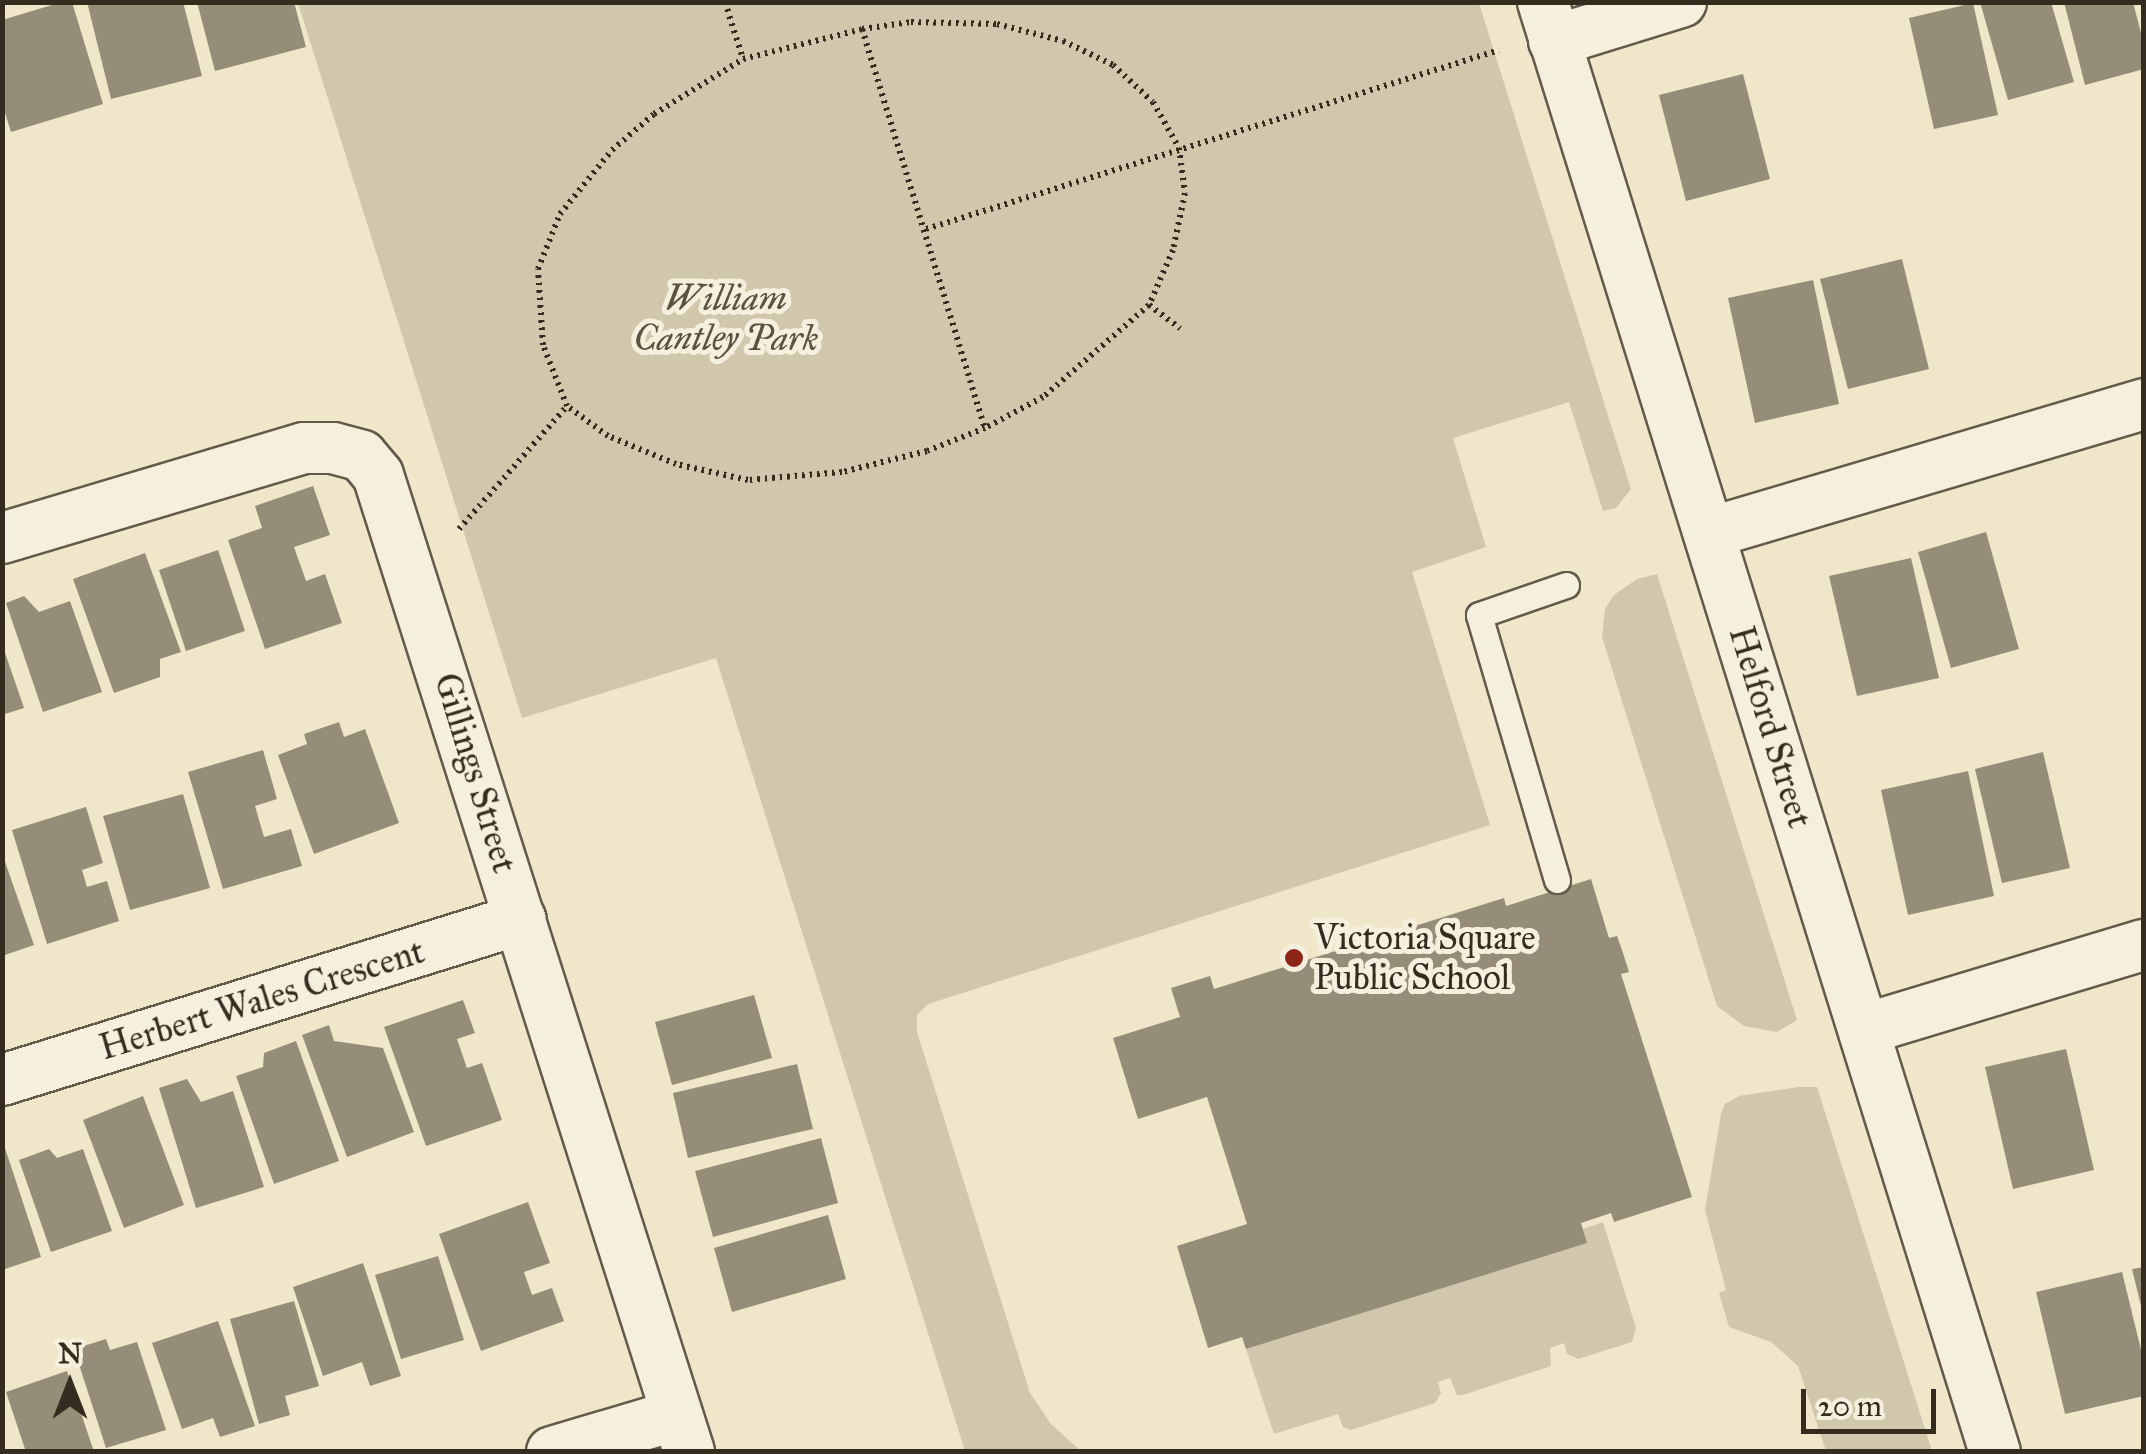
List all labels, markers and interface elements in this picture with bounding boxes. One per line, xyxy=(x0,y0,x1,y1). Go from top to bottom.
park label: William Cantley Park xyxy=(634,278,818,360)
street label: Helford Street xyxy=(1719,621,1821,833)
street label: Gillings Street xyxy=(425,668,525,878)
place label: Victoria Square Public School xyxy=(1314,917,1536,999)
street label: Herbert Wales Crescent xyxy=(95,931,429,1069)
marker: Victoria Square Public School xyxy=(1283,947,1305,969)
north arrow xyxy=(20,1334,120,1434)
text: N xyxy=(58,1336,82,1371)
scale bar xyxy=(1806,1369,1941,1431)
text: 20 m xyxy=(1818,1388,1882,1424)

